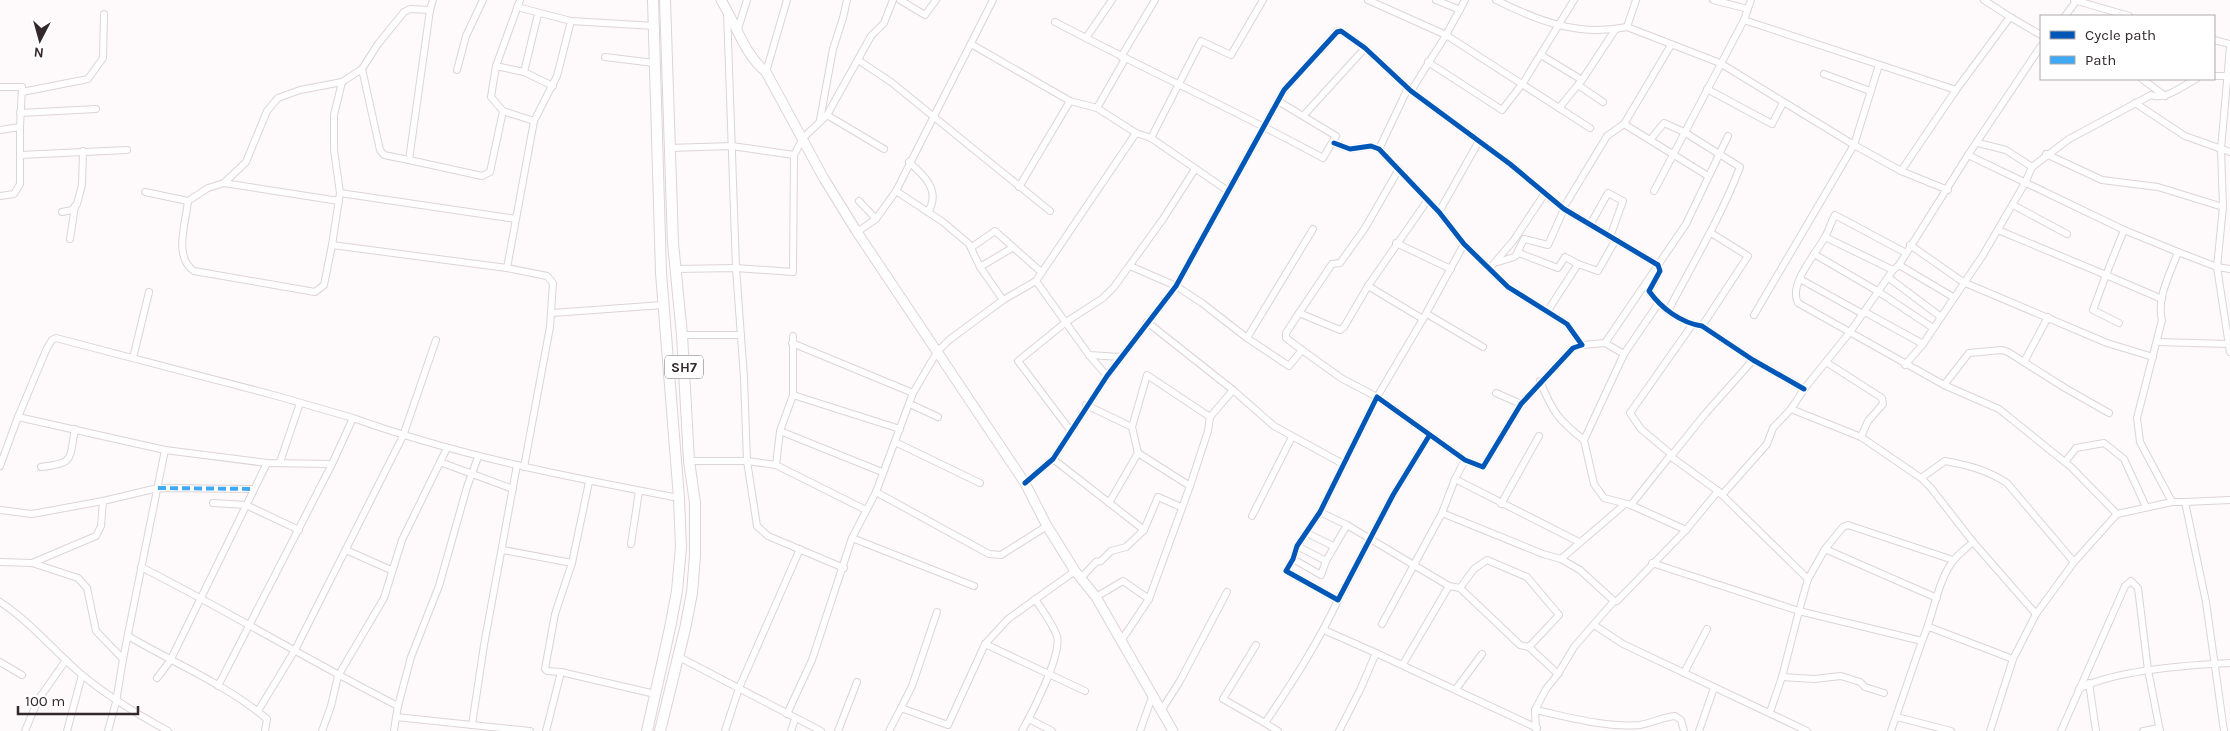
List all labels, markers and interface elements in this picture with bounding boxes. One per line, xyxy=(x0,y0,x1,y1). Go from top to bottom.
north arrow xyxy=(15,15,65,65)
legend xyxy=(2040,15,2215,80)
text: Cycle path xyxy=(2085,26,2156,44)
text: N xyxy=(33,43,45,61)
text: Path xyxy=(2085,51,2116,69)
road number: SH7 xyxy=(665,356,703,378)
scale bar xyxy=(18,684,138,716)
text: 100 m xyxy=(25,692,65,710)

